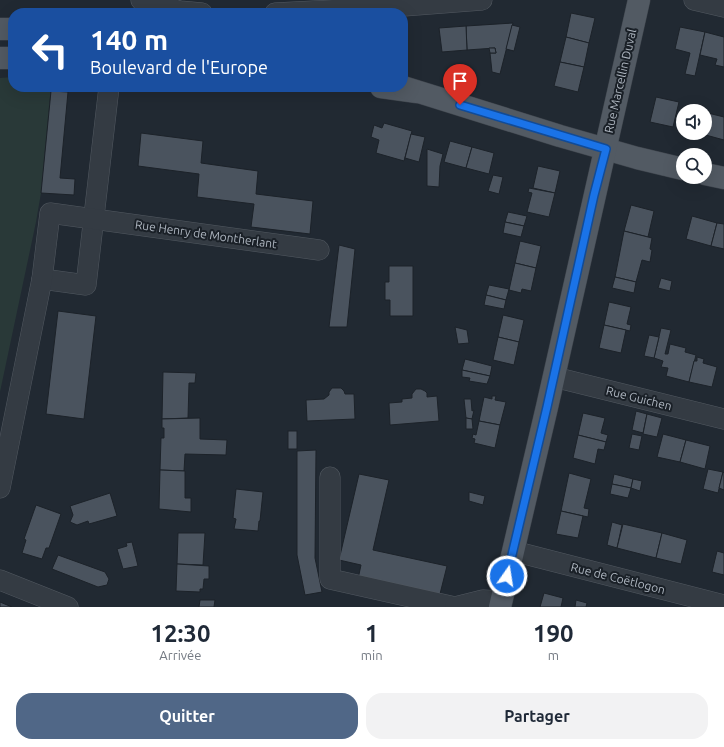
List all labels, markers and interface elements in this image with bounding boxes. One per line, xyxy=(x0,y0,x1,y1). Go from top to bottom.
icon: left xyxy=(24,24,76,76)
text: 140 m xyxy=(90,24,168,55)
street label: Rue Marcellin Duval xyxy=(602,28,638,134)
text: Boulevard de l'Europe xyxy=(90,57,268,77)
pin xyxy=(443,64,477,105)
icon: arrive xyxy=(449,70,471,92)
map controls xyxy=(676,104,712,184)
button: sound xyxy=(676,104,712,140)
button: search xyxy=(676,148,712,184)
street label: Rue Henry de Montherlant xyxy=(134,218,278,250)
street label: Rue Guichen xyxy=(605,384,673,412)
position arrow xyxy=(486,555,528,597)
street label: Rue de Coëtlogon xyxy=(569,560,667,596)
text: 12:30 xyxy=(150,620,210,647)
text: 1 xyxy=(365,620,378,647)
text: 190 xyxy=(533,620,574,647)
text: Arrivée xyxy=(159,648,201,662)
text: min xyxy=(361,648,383,662)
text: m xyxy=(548,648,559,662)
button: Quitter xyxy=(16,693,358,739)
button: Partager xyxy=(366,693,708,739)

